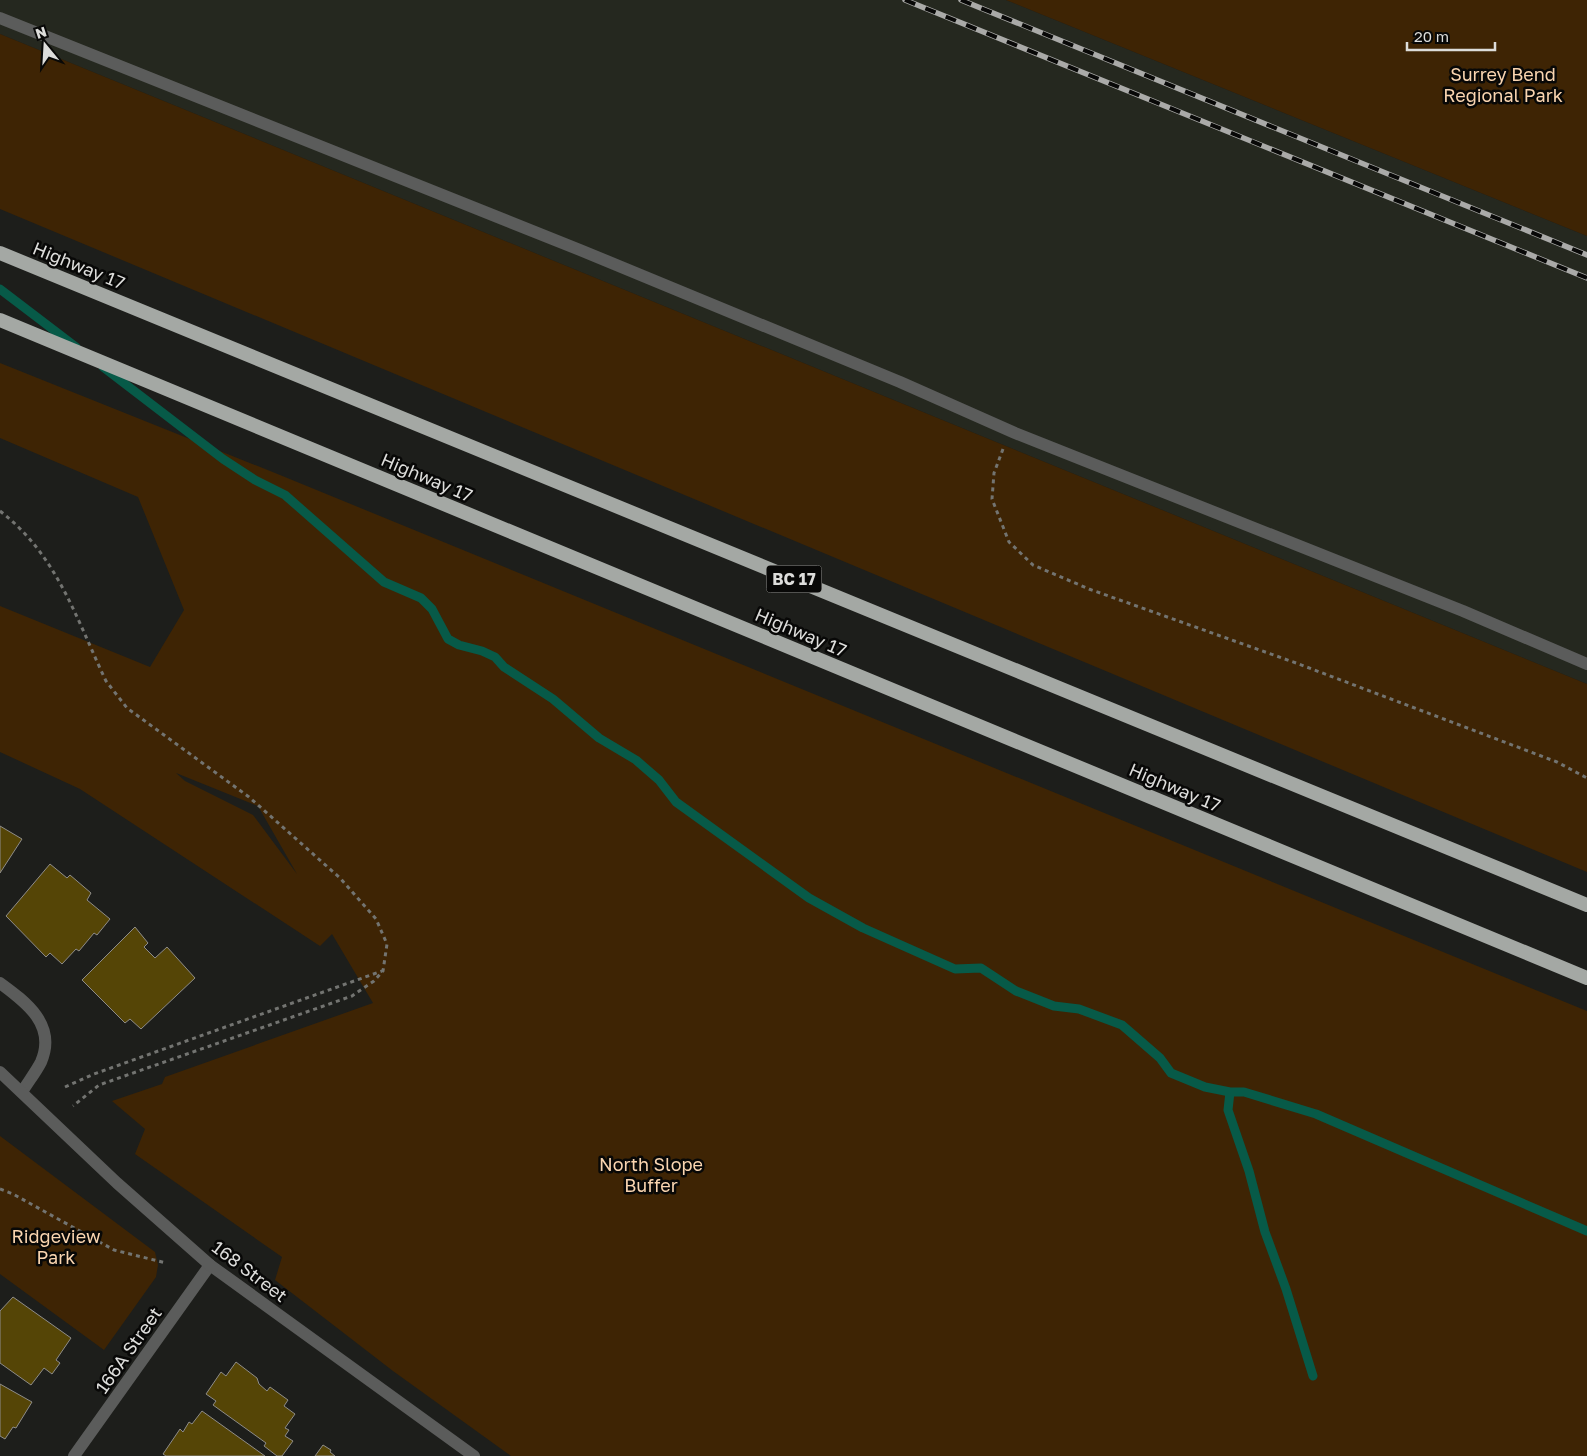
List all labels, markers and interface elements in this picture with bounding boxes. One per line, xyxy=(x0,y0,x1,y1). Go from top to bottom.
north arrow xyxy=(20,20,70,70)
scale bar xyxy=(1407,20,1494,52)
text: N xyxy=(33,22,49,42)
text: 20 m xyxy=(1414,27,1449,45)
park label: Surrey Bend Regional Park xyxy=(1443,63,1563,106)
street label: Highway 17 xyxy=(30,237,128,293)
street label: Highway 17 xyxy=(378,448,476,506)
road number: BC 17 xyxy=(766,566,822,592)
street label: Highway 17 xyxy=(752,603,850,661)
street label: Highway 17 xyxy=(1126,758,1224,816)
park label: North Slope Buffer xyxy=(599,1153,703,1196)
park label: Ridgeview Park xyxy=(11,1225,101,1268)
street label: 168 Street xyxy=(208,1236,292,1306)
street label: 166A Street xyxy=(90,1303,166,1397)

